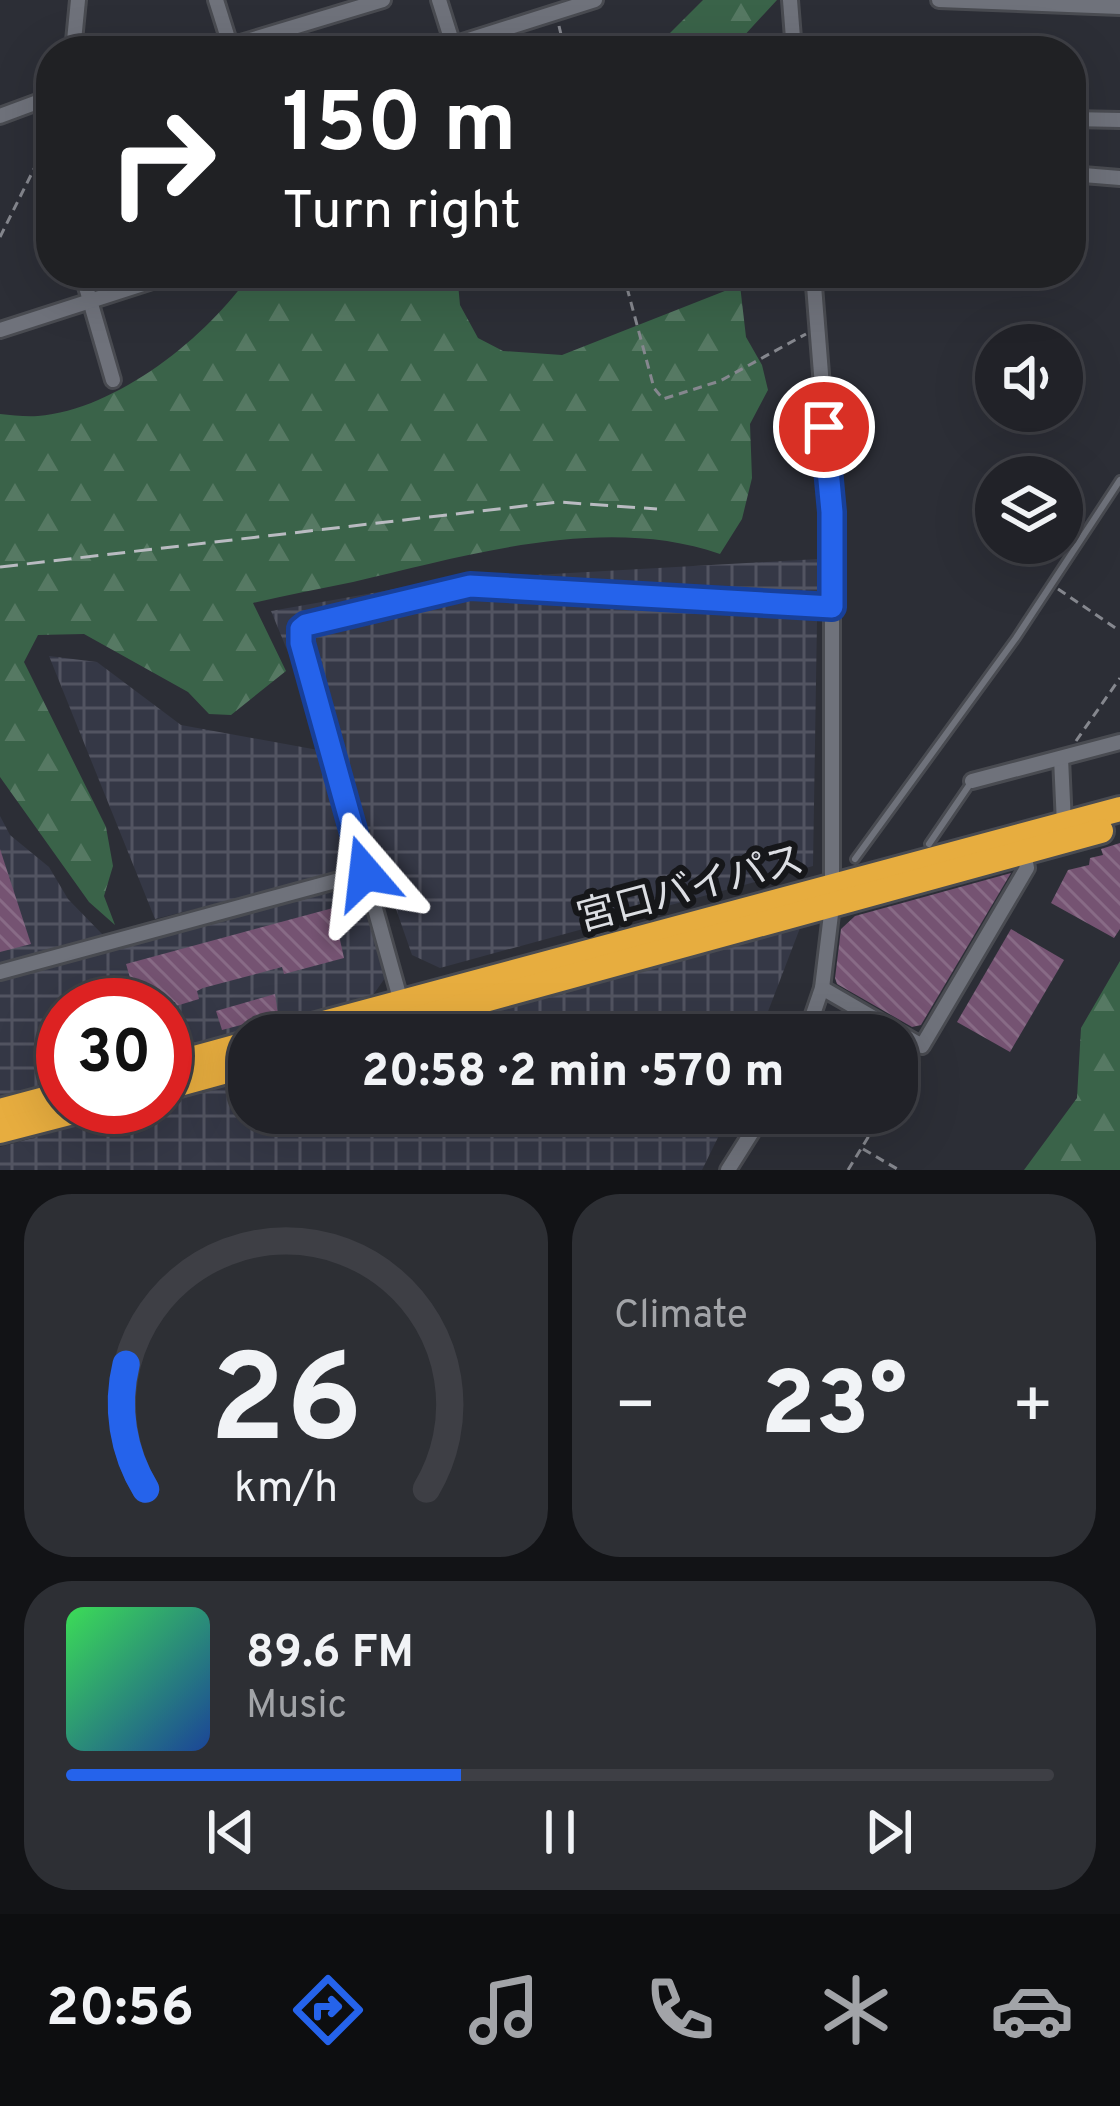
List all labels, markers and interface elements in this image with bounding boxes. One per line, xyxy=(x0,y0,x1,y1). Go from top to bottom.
text: 150 m xyxy=(282,75,517,181)
icon: right xyxy=(84,84,240,240)
text: Turn right xyxy=(282,179,521,248)
map controls xyxy=(975,324,1083,564)
button: sound xyxy=(975,324,1083,432)
pin xyxy=(773,376,875,478)
icon: arrive xyxy=(791,394,857,460)
button: layers xyxy=(975,456,1083,564)
position arrow xyxy=(302,810,428,936)
street label: 宮口バイパス xyxy=(572,837,810,945)
speed limit sign: 30 xyxy=(36,978,192,1134)
text: 20:58 · 2 min · 570 m xyxy=(362,1045,784,1102)
text: Climate xyxy=(614,1293,748,1342)
text: 26 xyxy=(209,1328,363,1486)
text: 23° xyxy=(761,1353,907,1466)
text: − xyxy=(614,1368,657,1451)
text: + xyxy=(1011,1368,1054,1451)
text: km/h xyxy=(234,1462,338,1516)
text: 89.6 FM xyxy=(246,1626,414,1683)
text: Music xyxy=(246,1683,347,1732)
icon: previous xyxy=(198,1799,264,1865)
icon: pause xyxy=(527,1799,593,1865)
icon: next xyxy=(856,1799,922,1865)
icon: directions xyxy=(286,1968,370,2052)
icon: music xyxy=(462,1968,546,2052)
icon: phone xyxy=(638,1968,722,2052)
icon: climate xyxy=(814,1968,898,2052)
icon: car xyxy=(990,1968,1074,2052)
text: 20:56 xyxy=(46,1976,194,2045)

